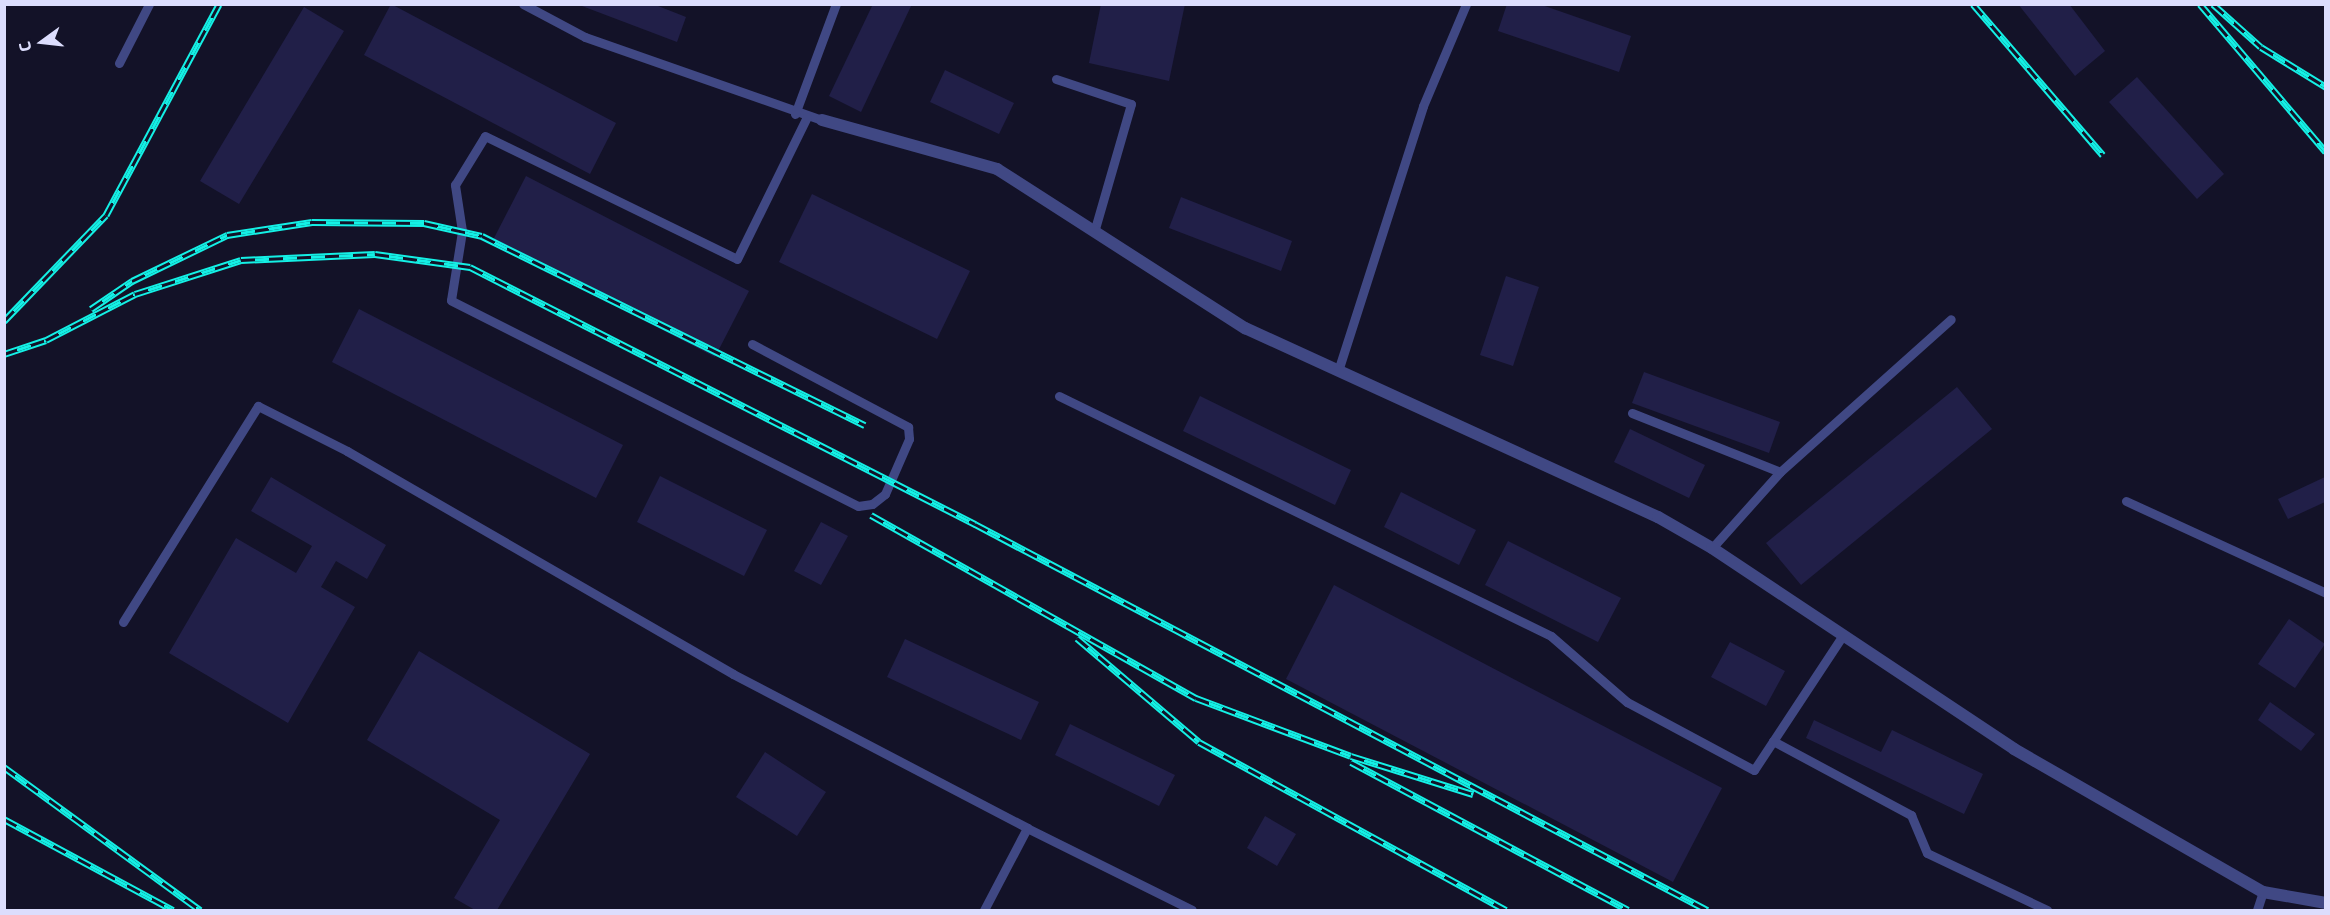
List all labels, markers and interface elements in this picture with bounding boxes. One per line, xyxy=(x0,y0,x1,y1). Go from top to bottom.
north arrow xyxy=(12,12,72,72)
text: С xyxy=(14,40,35,54)

